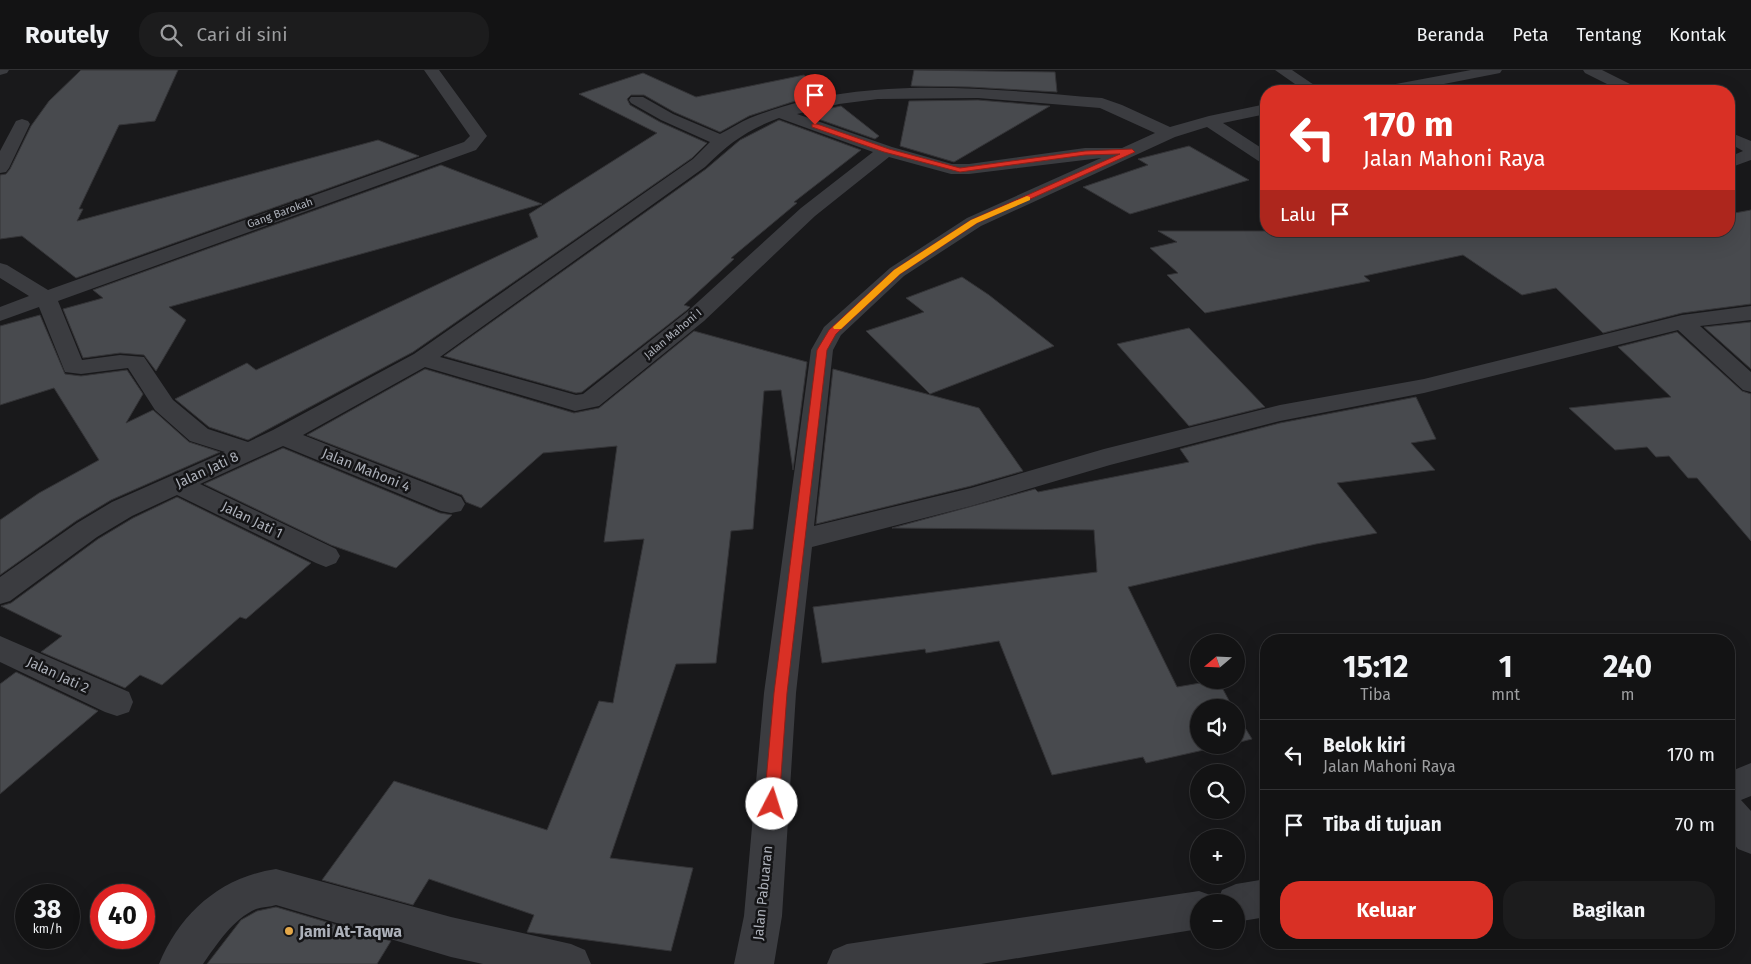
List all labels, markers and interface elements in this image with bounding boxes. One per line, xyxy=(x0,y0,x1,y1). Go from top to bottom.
search box xyxy=(139,12,489,57)
text: Routely xyxy=(25,21,109,49)
icon: search xyxy=(157,21,185,49)
text: Cari di sini xyxy=(197,23,288,46)
text: Beranda xyxy=(1417,24,1485,46)
text: Peta xyxy=(1513,24,1548,46)
text: Tentang xyxy=(1576,24,1641,46)
text: Kontak xyxy=(1669,24,1726,46)
pin xyxy=(794,74,836,125)
icon: arrive xyxy=(801,81,829,109)
text: 170 m xyxy=(1363,103,1454,145)
icon: left xyxy=(1280,105,1345,170)
text: Jalan Mahoni Raya xyxy=(1363,145,1545,172)
street label: Gang Barokah xyxy=(245,195,315,231)
icon: arrive xyxy=(1326,200,1354,228)
text: Lalu xyxy=(1280,203,1316,226)
street label: Jalan Mahoni I xyxy=(642,306,704,362)
street label: Jalan Mahoni 4 xyxy=(319,445,413,496)
street label: Jalan Jati 8 xyxy=(173,448,241,492)
street label: Jalan Jati 1 xyxy=(219,498,285,542)
north arrow xyxy=(1190,634,1245,689)
map controls xyxy=(1190,634,1245,949)
text: 15:12 xyxy=(1343,649,1408,685)
text: 1 xyxy=(1499,649,1513,685)
text: 240 xyxy=(1603,649,1652,685)
street label: Jalan Jati 2 xyxy=(24,653,92,697)
text: Tiba xyxy=(1360,685,1391,704)
text: mnt xyxy=(1491,685,1520,704)
text: m xyxy=(1621,685,1634,704)
button: sound xyxy=(1190,699,1245,754)
text: Belok kiri xyxy=(1323,734,1406,757)
icon: left xyxy=(1280,741,1308,769)
text: 170 m xyxy=(1667,743,1715,766)
text: Jalan Mahoni Raya xyxy=(1323,757,1456,776)
button: search xyxy=(1190,764,1245,819)
position arrow xyxy=(745,777,797,829)
icon: arrive xyxy=(1280,811,1308,839)
text: Tiba di tujuan xyxy=(1323,813,1442,836)
text: 70 m xyxy=(1675,813,1715,836)
button: + xyxy=(1190,829,1245,884)
street label: Jalan Pabuaran xyxy=(750,845,776,941)
button: Keluar xyxy=(1280,881,1493,939)
button: Bagikan xyxy=(1503,881,1715,939)
speed limit sign: 40 xyxy=(90,884,155,949)
button: − xyxy=(1190,894,1245,949)
text: 38 xyxy=(34,895,61,925)
text: km/h xyxy=(33,922,62,936)
place label: Jami At-Taqwa xyxy=(298,922,402,941)
marker: Jami At-Taqwa xyxy=(283,925,295,937)

